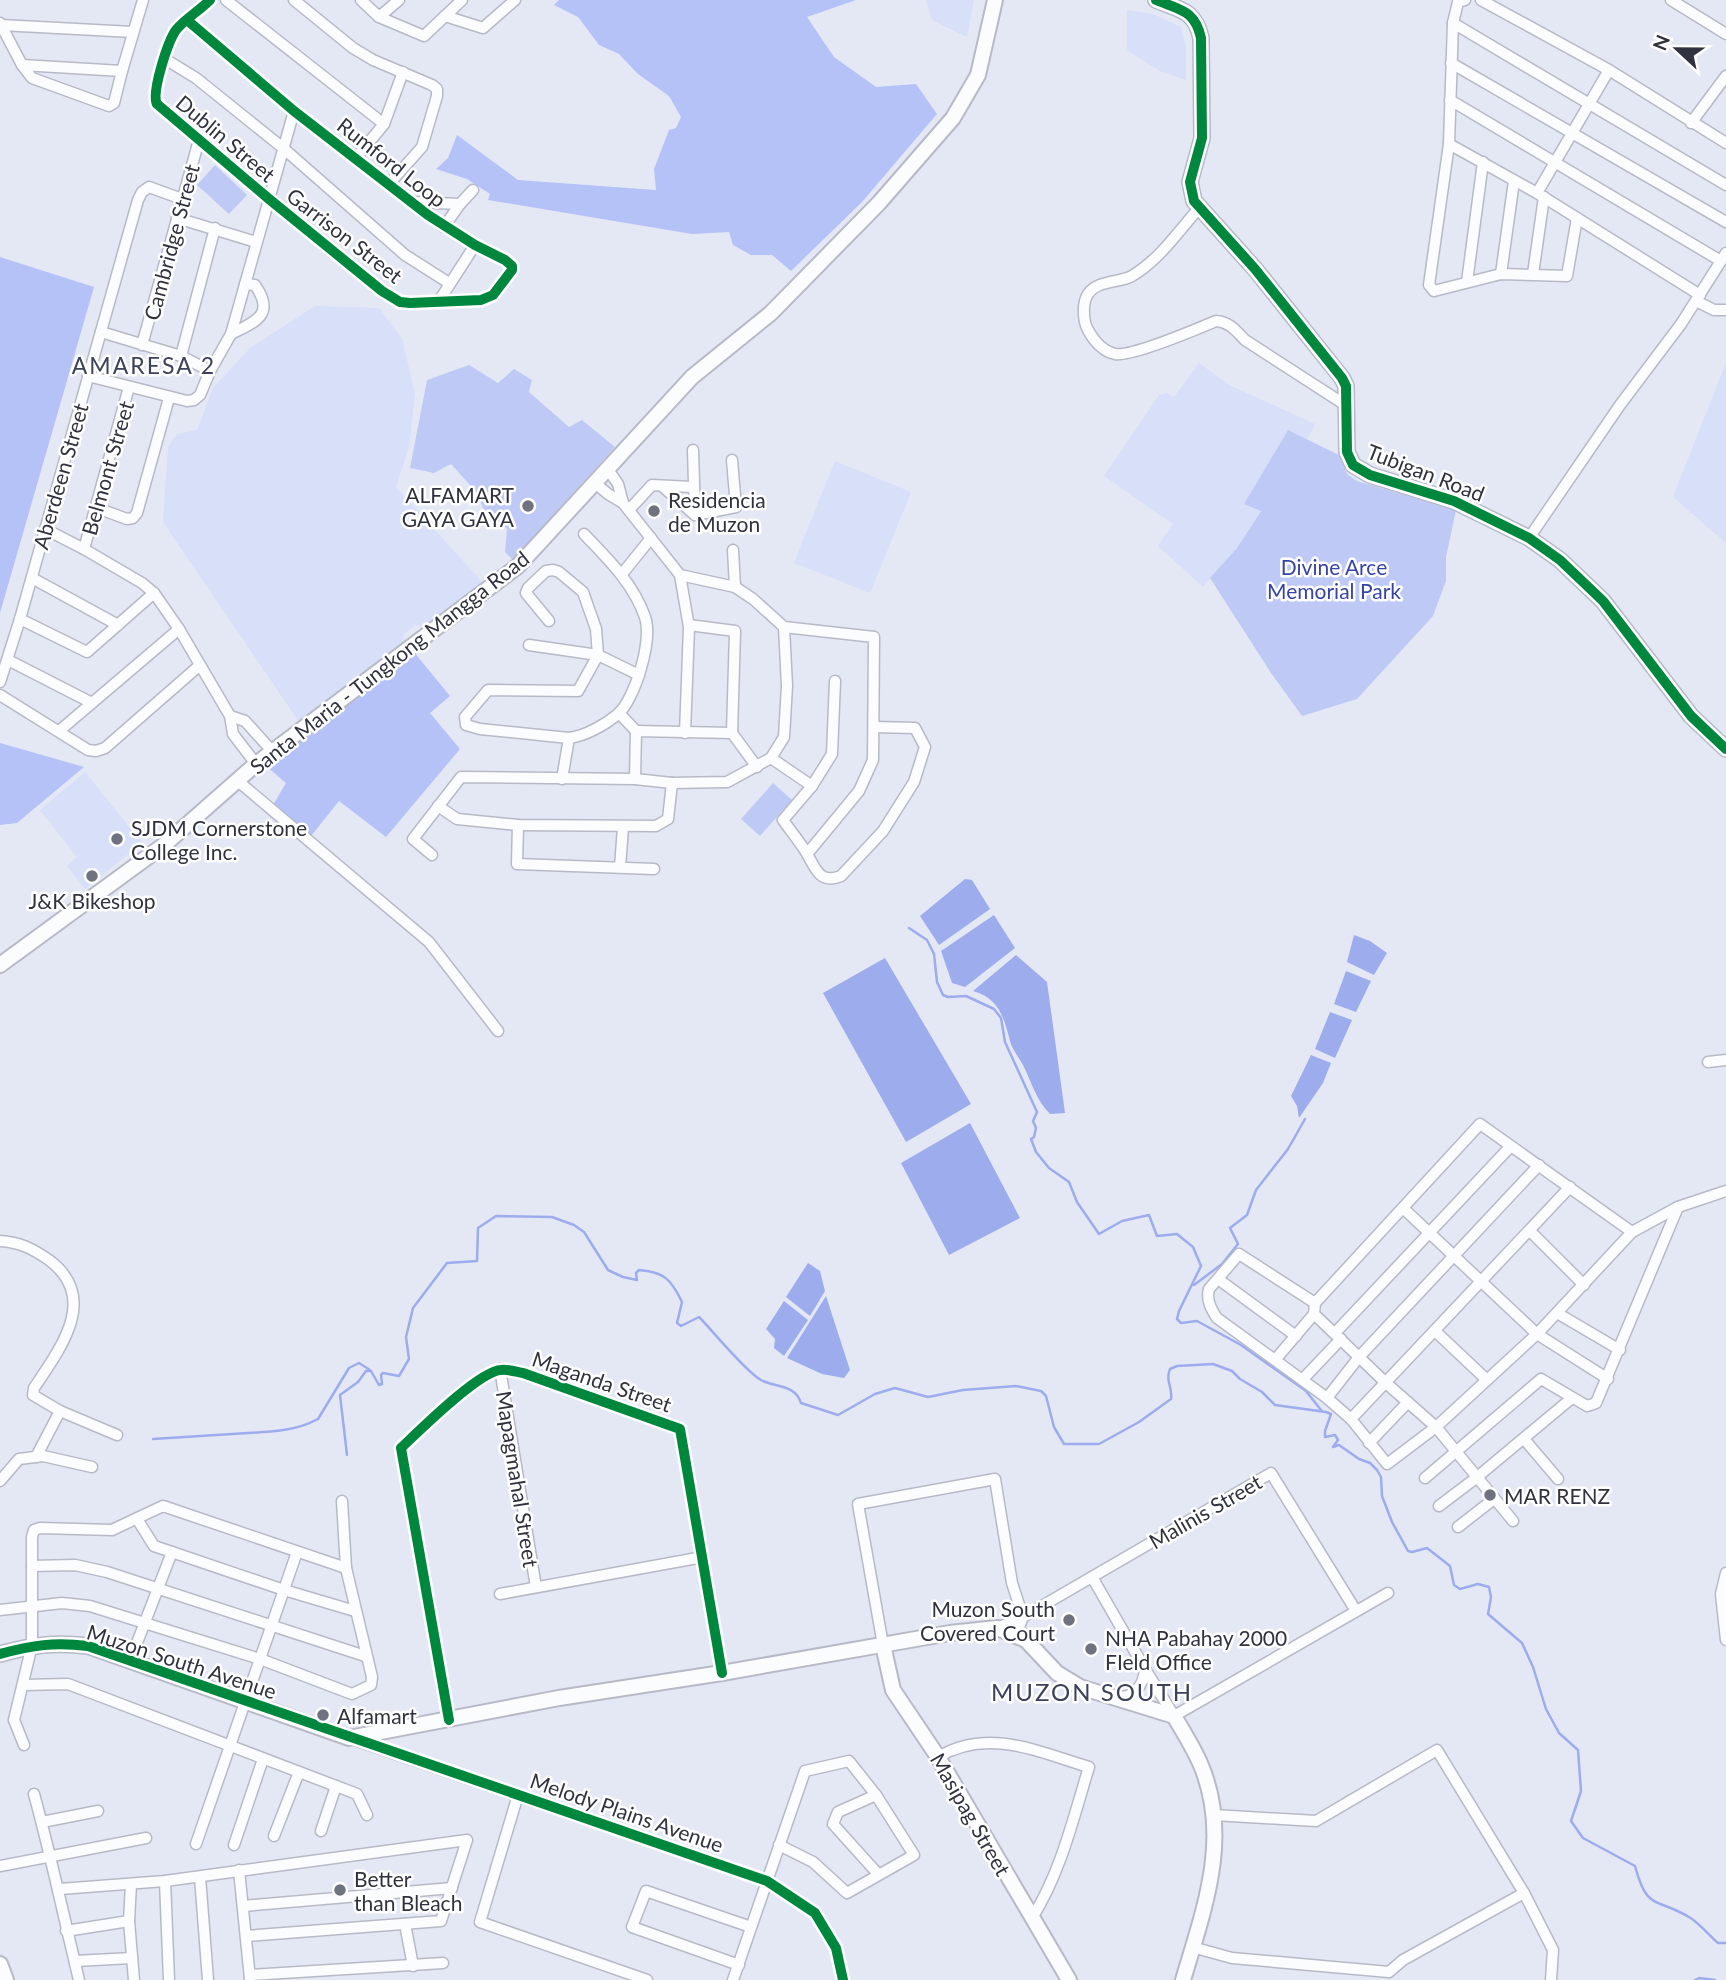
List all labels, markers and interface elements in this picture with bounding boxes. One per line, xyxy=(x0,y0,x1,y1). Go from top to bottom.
north arrow xyxy=(1642,14,1712,84)
text: N xyxy=(1647,31,1674,54)
street label: Dublin Street xyxy=(171,89,281,187)
street label: Rumford Loop xyxy=(333,112,451,212)
street label: Cambridge Street xyxy=(138,161,204,323)
street label: Garrison Street xyxy=(282,182,408,288)
district label: AMARESA 2 xyxy=(72,351,216,379)
street label: Belmont Street xyxy=(76,398,138,538)
street label: Aberdeen Street xyxy=(27,400,93,552)
street label: Tubigan Road xyxy=(1364,438,1488,506)
place label: ALFAMART GAYA GAYA xyxy=(402,482,515,531)
place label: Residencia de Muzon xyxy=(668,487,766,536)
marker: ALFAMART GAYA GAYA xyxy=(520,498,536,514)
marker: Residencia de Muzon xyxy=(646,503,662,519)
street label: Santa Maria - Tungkong Mangga Road xyxy=(244,545,534,779)
park label: Divine Arce Memorial Park xyxy=(1267,554,1401,603)
place label: SJDM Cornerstone College Inc. xyxy=(131,815,307,864)
marker: SJDM Cornerstone College Inc. xyxy=(109,831,125,847)
marker: J&K Bikeshop xyxy=(84,868,100,884)
place label: J&K Bikeshop xyxy=(28,888,156,913)
street label: Maganda Street xyxy=(529,1345,675,1417)
street label: Mapagmahal Street xyxy=(492,1389,544,1569)
street label: Malinis Street xyxy=(1144,1468,1266,1553)
place label: MAR RENZ xyxy=(1504,1483,1610,1508)
marker: MAR RENZ xyxy=(1482,1487,1498,1503)
place label: Muzon South Covered Court xyxy=(920,1596,1055,1645)
marker: Muzon South Covered Court xyxy=(1061,1612,1077,1628)
street label: Muzon South Avenue xyxy=(84,1619,280,1703)
place label: NHA Pabahay 2000 FIeld Office xyxy=(1105,1625,1287,1674)
marker: NHA Pabahay 2000 FIeld Office xyxy=(1083,1641,1099,1657)
district label: MUZON SOUTH xyxy=(991,1677,1193,1706)
place label: Alfamart xyxy=(337,1703,417,1728)
marker: Alfamart xyxy=(315,1707,331,1723)
street label: Masipag Street xyxy=(926,1748,1016,1880)
street label: Melody Plains Avenue xyxy=(527,1767,727,1857)
place label: Better than Bleach xyxy=(354,1866,462,1915)
marker: Better than Bleach xyxy=(332,1882,348,1898)

